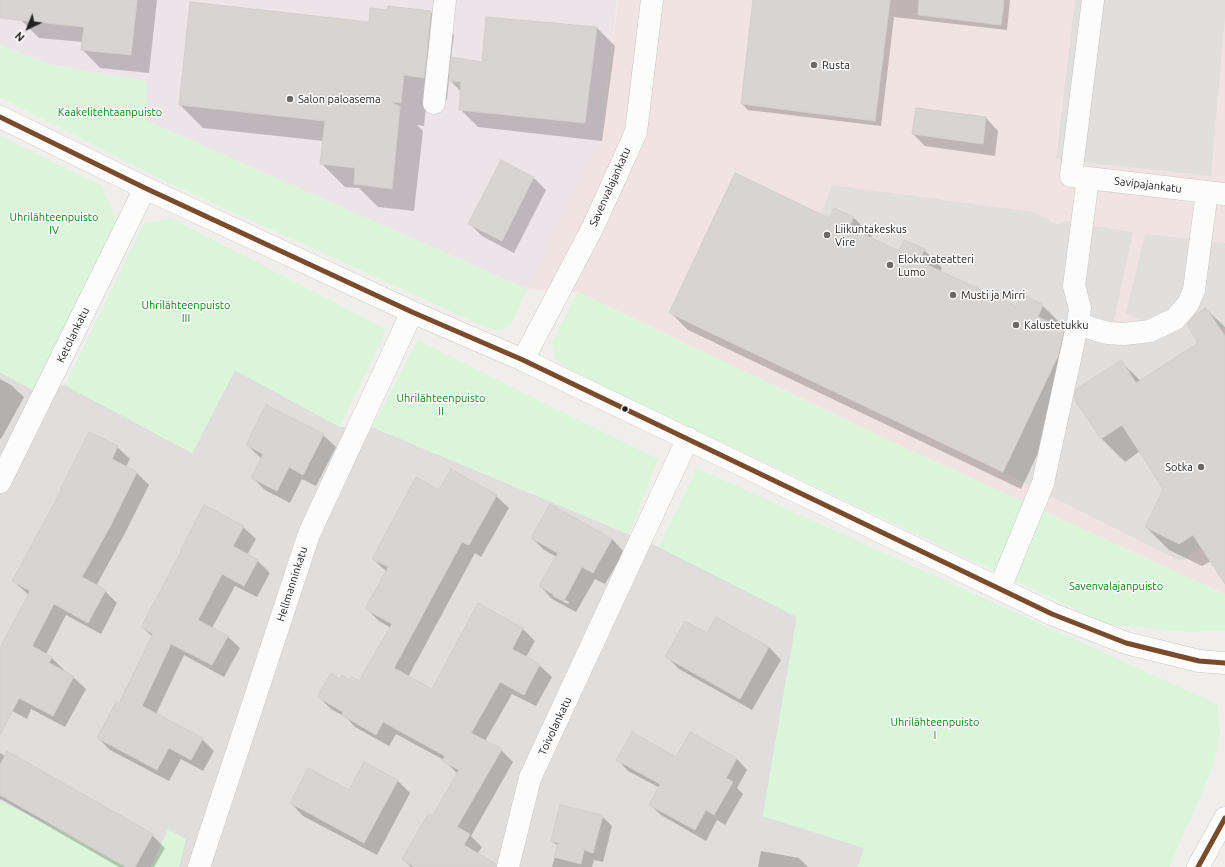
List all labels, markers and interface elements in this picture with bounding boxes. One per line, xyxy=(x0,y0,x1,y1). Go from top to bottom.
north arrow xyxy=(8,8,48,48)
text: N xyxy=(13,30,27,44)
place label: Rusta xyxy=(822,58,850,72)
marker: Rusta xyxy=(809,60,819,70)
place label: Salon paloasema xyxy=(298,92,381,106)
marker: Salon paloasema xyxy=(285,94,295,104)
park label: Kaakelitehtaanpuisto xyxy=(58,105,162,119)
street label: Savenvalajankatu xyxy=(587,145,633,229)
street label: Savipajankatu xyxy=(1113,174,1183,196)
park label: Uhrilähteenpuisto IV xyxy=(9,210,99,236)
place label: Liikuntakeskus Vire xyxy=(835,222,907,248)
marker: Liikuntakeskus Vire xyxy=(822,230,832,240)
place label: Elokuvateatteri Lumo xyxy=(898,252,974,278)
marker: Elokuvateatteri Lumo xyxy=(885,260,895,270)
place label: Musti ja Mirri xyxy=(961,288,1025,302)
marker: Musti ja Mirri xyxy=(948,290,958,300)
park label: Uhrilähteenpuisto III xyxy=(141,298,231,324)
street label: Ketolankatu xyxy=(54,305,92,365)
place label: Kalustetukku xyxy=(1024,318,1089,332)
marker: Kalustetukku xyxy=(1011,320,1021,330)
park label: Uhrilähteenpuisto II xyxy=(396,391,486,417)
unlabelled marker xyxy=(620,404,630,414)
place label: Sotka xyxy=(1165,460,1193,474)
marker: Sotka xyxy=(1196,462,1206,472)
street label: Hellmanninkatu xyxy=(274,545,310,623)
park label: Savenvalajanpuisto xyxy=(1069,579,1163,593)
street label: Toivolankatu xyxy=(536,695,574,757)
park label: Uhrilähteenpuisto I xyxy=(890,715,980,741)

